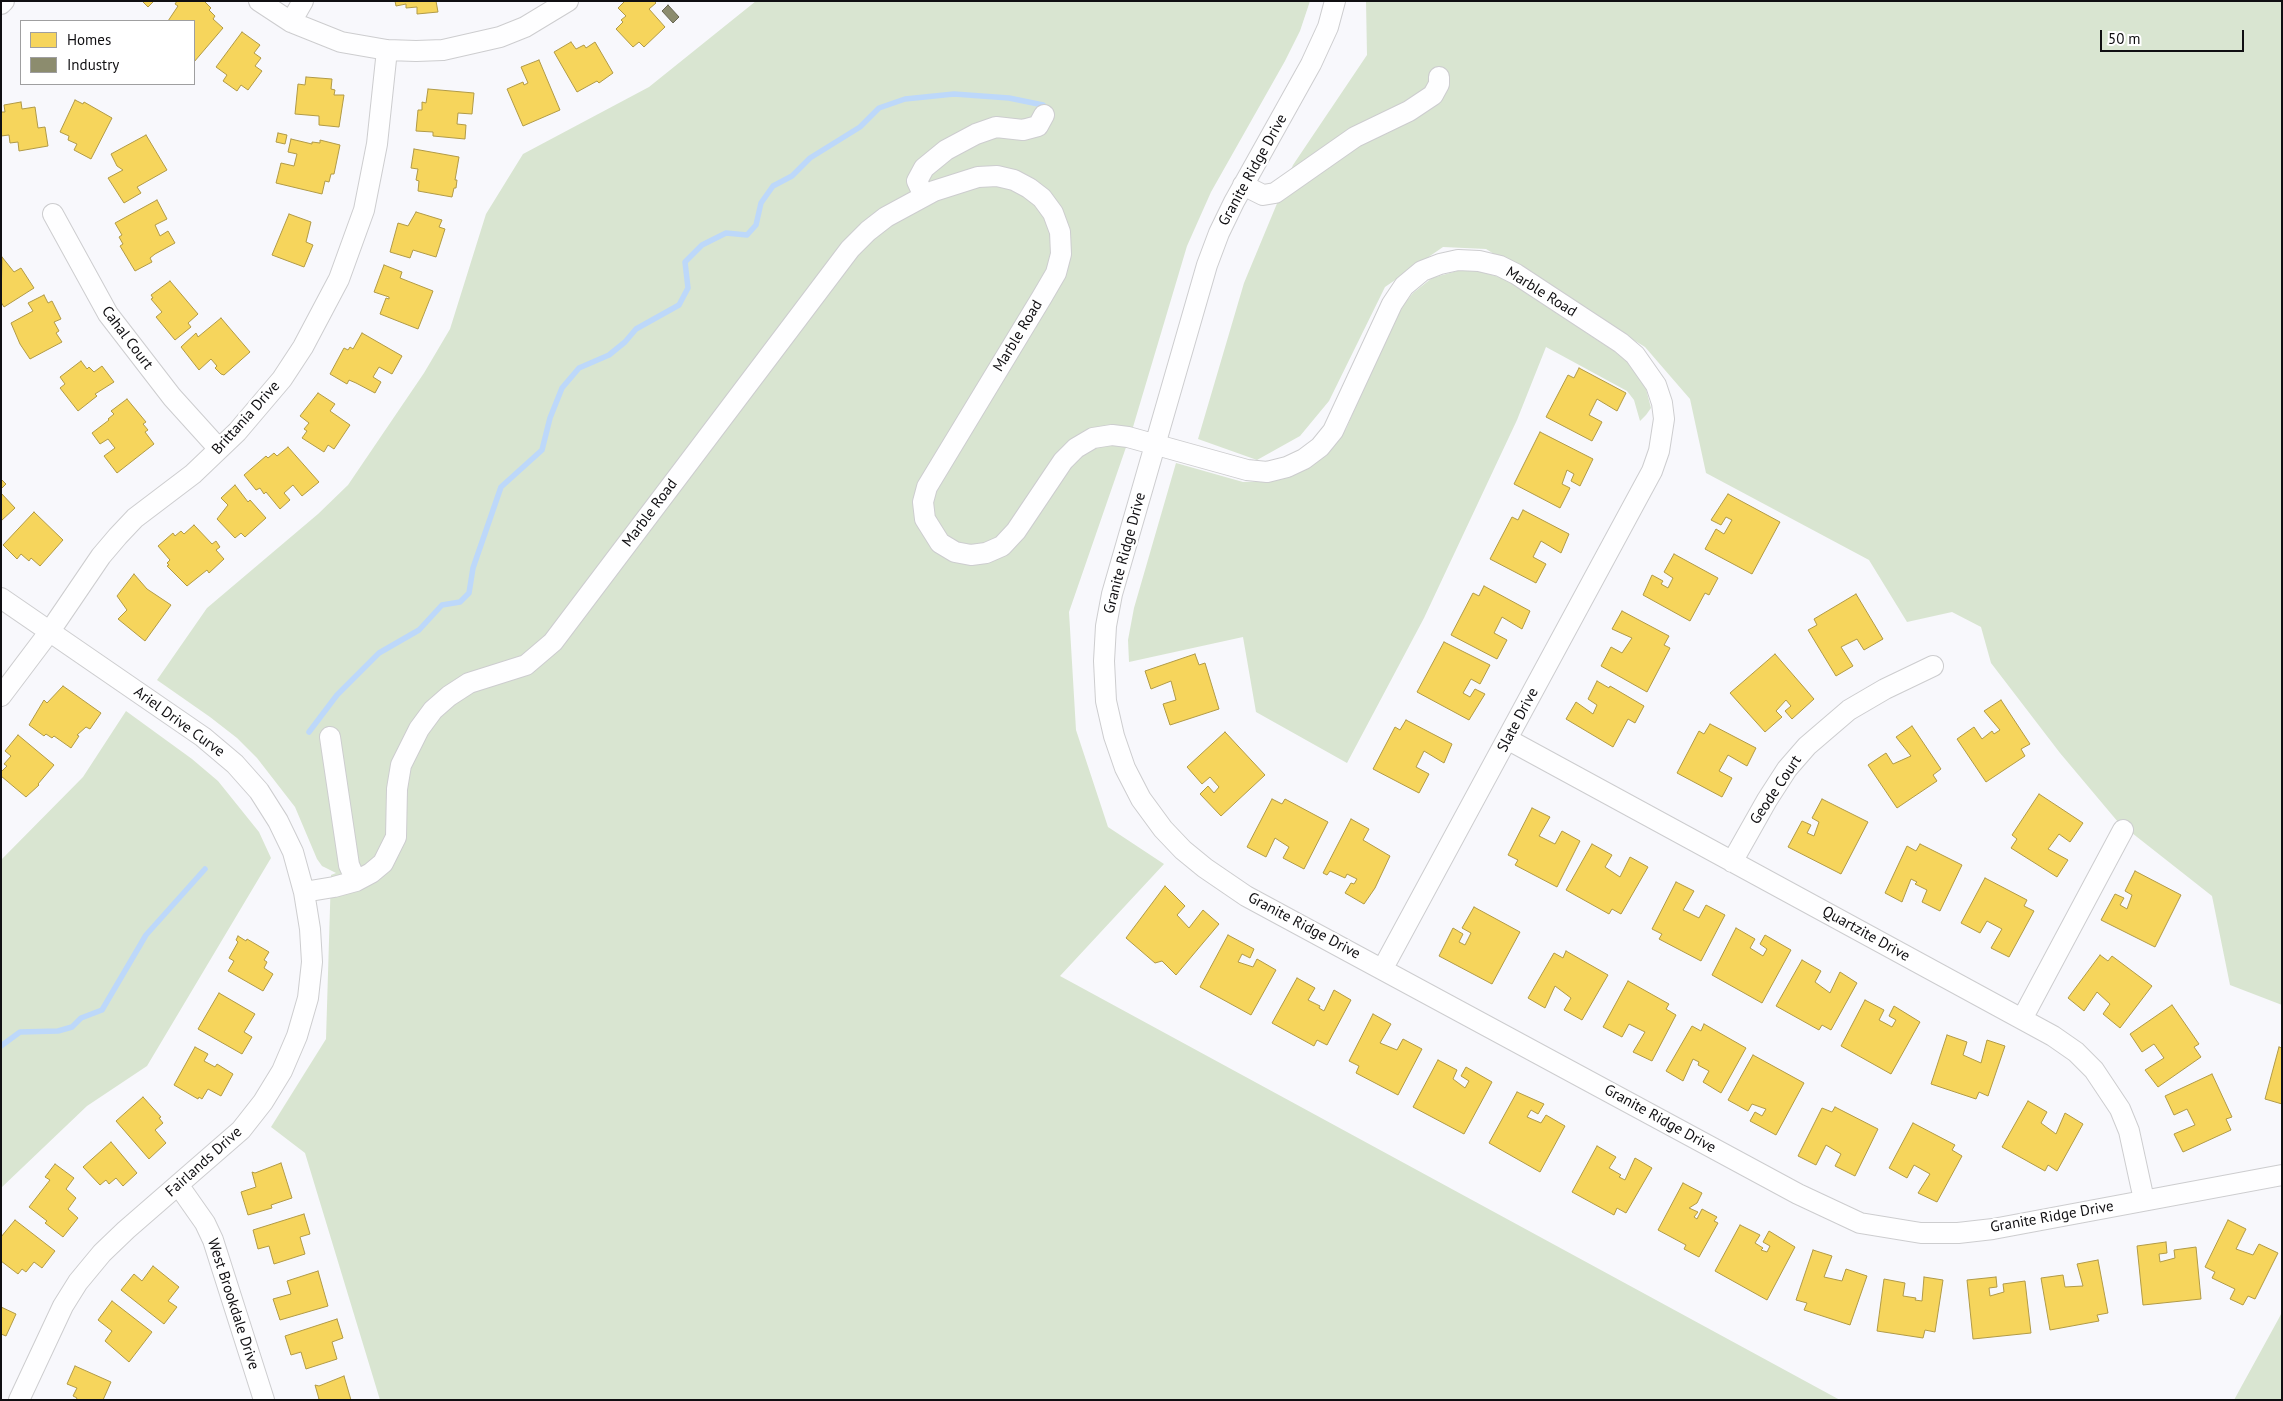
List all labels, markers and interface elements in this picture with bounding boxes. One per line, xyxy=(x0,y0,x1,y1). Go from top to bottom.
legend xyxy=(20,20,195,85)
scale bar xyxy=(2103,20,2247,52)
text: 50 m xyxy=(2108,29,2141,48)
text: Homes xyxy=(67,30,111,49)
text: Industry xyxy=(67,55,119,74)
street label: Granite Ridge Drive xyxy=(1215,111,1291,229)
street label: Marble Road xyxy=(1502,263,1580,321)
street label: Marble Road xyxy=(990,297,1046,375)
street label: Cahal Court xyxy=(97,303,157,373)
street label: Brittania Drive xyxy=(208,378,284,458)
street label: Marble Road xyxy=(619,476,681,550)
street label: Granite Ridge Drive xyxy=(1100,490,1150,616)
street label: Ariel Drive Curve xyxy=(130,683,228,761)
street label: Slate Drive xyxy=(1494,685,1542,755)
street label: Geode Court xyxy=(1746,752,1806,828)
street label: Granite Ridge Drive xyxy=(1245,889,1363,963)
street label: Quartzite Drive xyxy=(1819,903,1913,965)
street label: Granite Ridge Drive xyxy=(1601,1081,1719,1157)
street label: Fairlands Drive xyxy=(162,1123,246,1201)
street label: Granite Ridge Drive xyxy=(1989,1197,2115,1237)
street label: West Brookdale Drive xyxy=(203,1236,263,1372)

